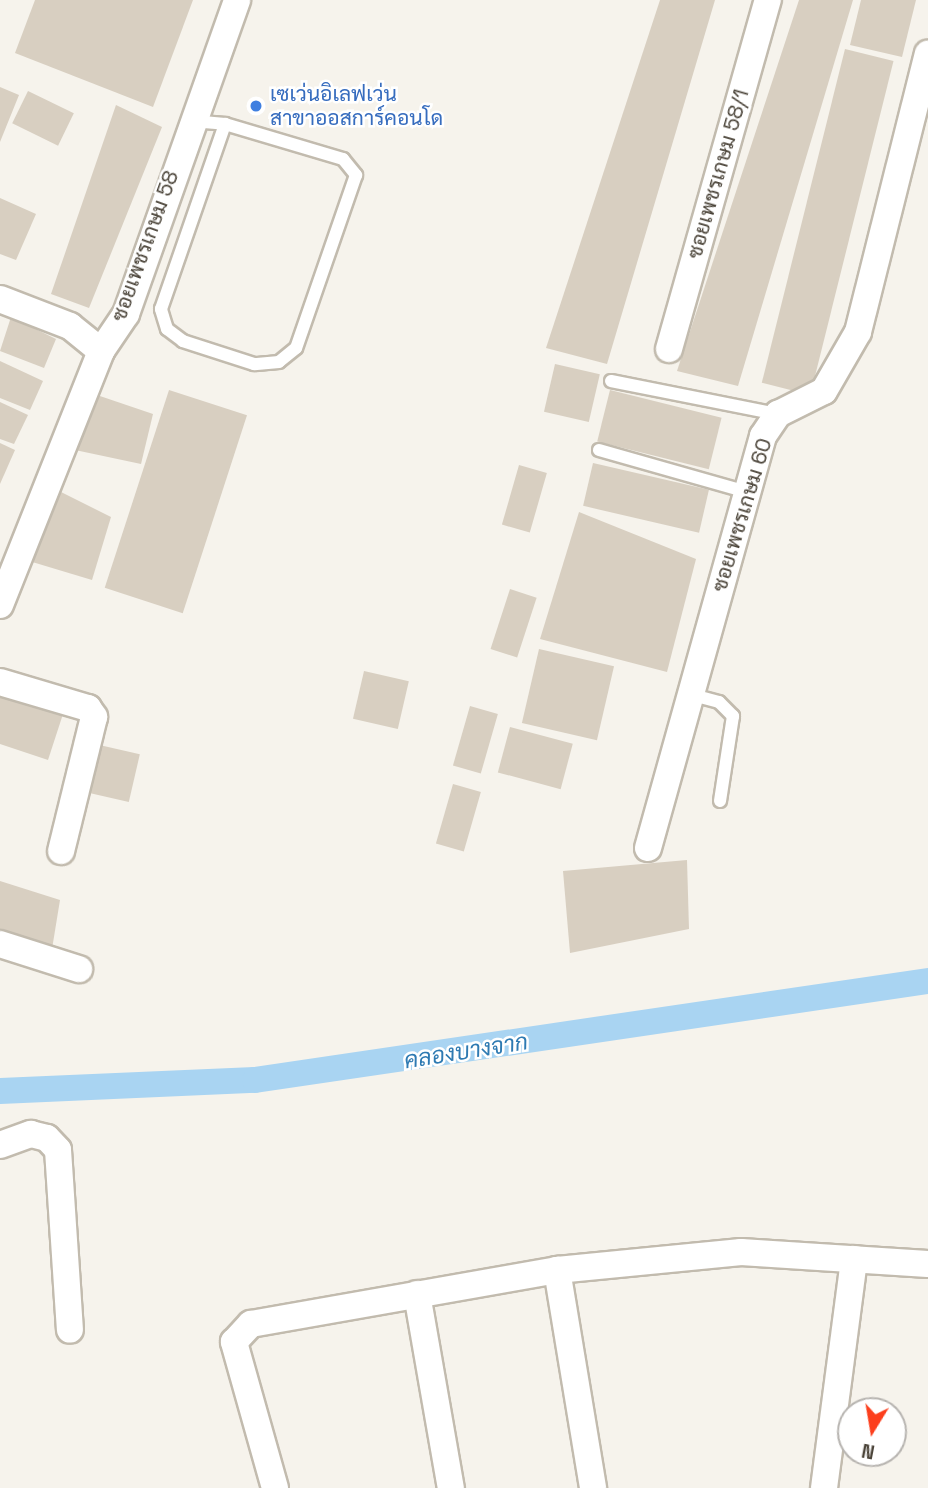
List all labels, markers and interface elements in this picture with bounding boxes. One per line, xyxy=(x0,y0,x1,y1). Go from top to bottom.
place label: เซเว่นอิเลฟเว่น สาขาออสการ์คอนโด xyxy=(270,81,443,131)
street label: ซอยเพชรเกษม 58/1 xyxy=(682,86,754,262)
marker: เซเว่นอิเลฟเว่น สาขาออสการ์คอนโด xyxy=(248,98,264,114)
street label: ซอยเพชรเกษม 58 xyxy=(106,167,184,325)
street label: ซอยเพชรเกษม 60 xyxy=(707,435,777,595)
water label: คลองบางจาก xyxy=(402,1028,530,1074)
north arrow xyxy=(837,1397,907,1467)
text: N xyxy=(860,1438,877,1465)

